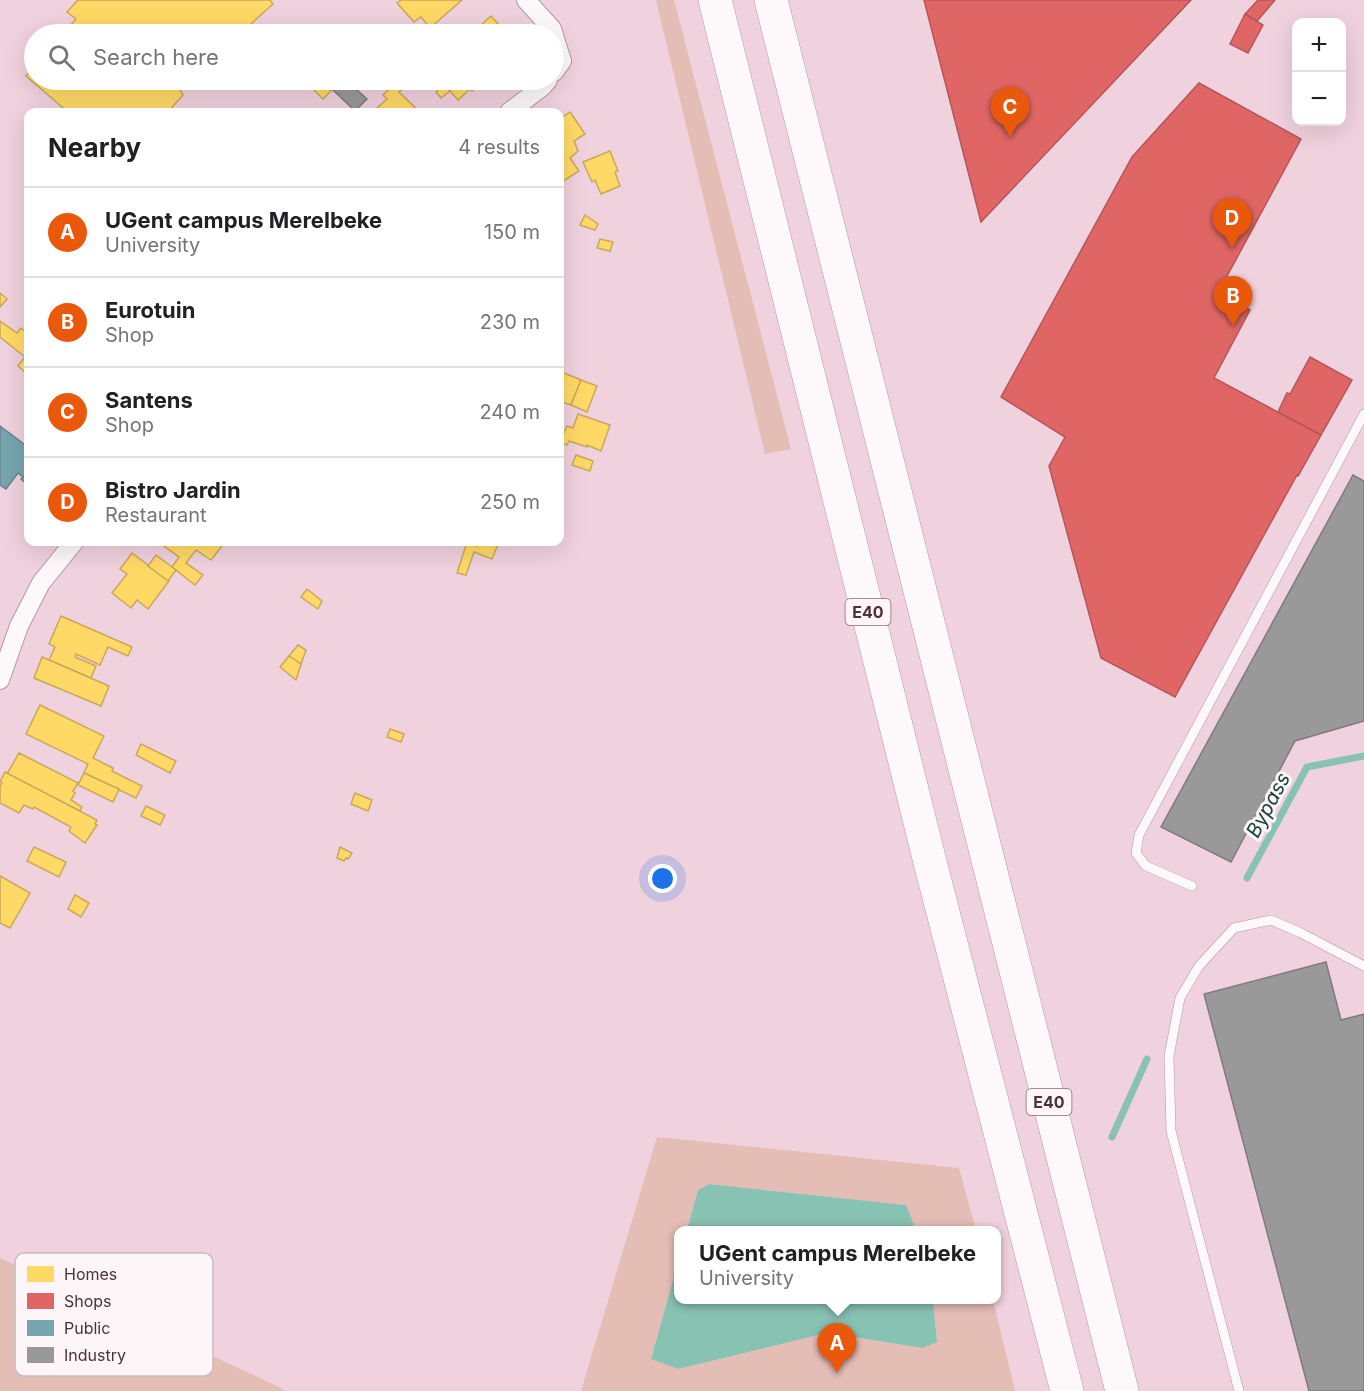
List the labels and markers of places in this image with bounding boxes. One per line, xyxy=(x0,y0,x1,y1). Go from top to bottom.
pin: C xyxy=(990,88,1030,137)
pin: D xyxy=(1212,198,1252,248)
pin: B xyxy=(1214,276,1252,326)
pin: A xyxy=(818,1324,856,1373)

